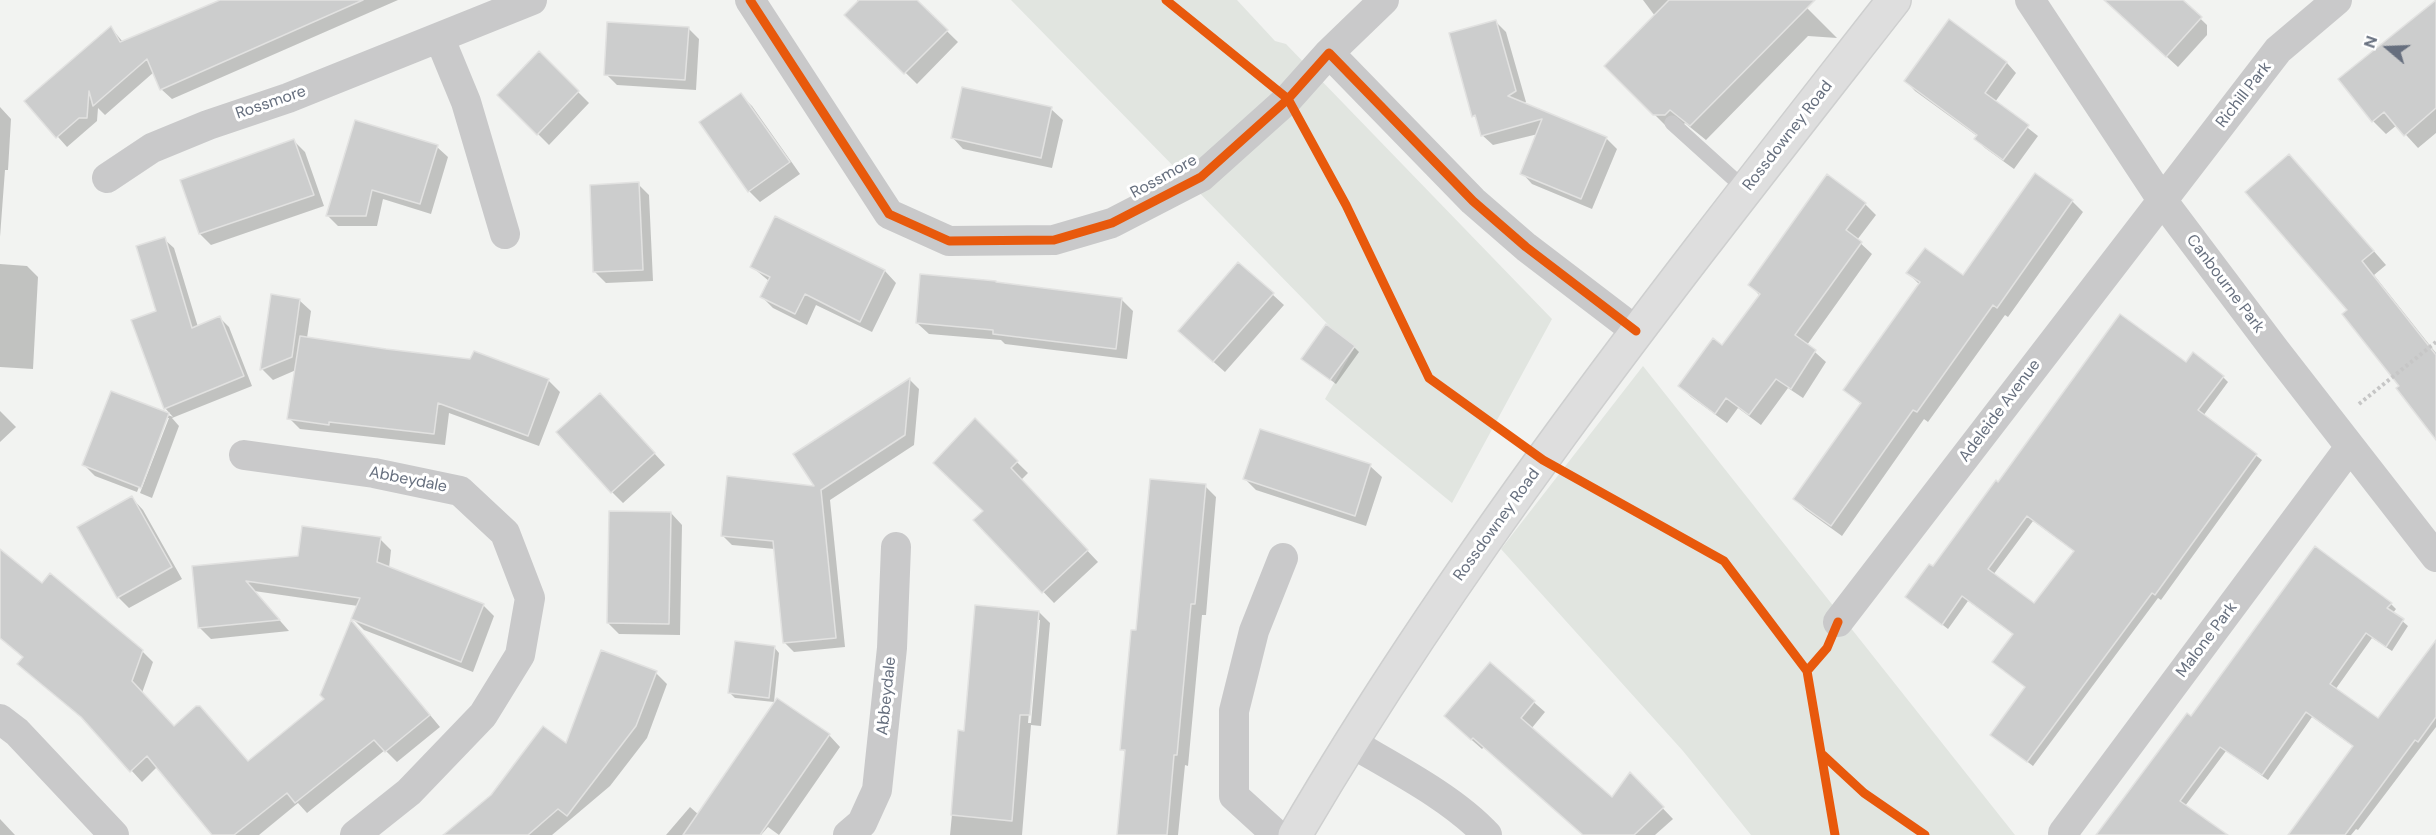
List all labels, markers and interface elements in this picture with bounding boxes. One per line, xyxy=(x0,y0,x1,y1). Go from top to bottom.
north arrow xyxy=(2358,18,2418,78)
text: N xyxy=(2359,33,2382,51)
street label: Richill Park xyxy=(2212,58,2276,132)
street label: Rossdowney Road xyxy=(1739,77,1837,195)
street label: Rossmore xyxy=(233,82,309,124)
street label: Rossmore xyxy=(1127,151,1201,203)
street label: Canbourne Park xyxy=(2182,231,2268,337)
street label: Adeleide Avenue xyxy=(1955,356,2045,466)
street label: Abbeydale xyxy=(367,463,449,497)
street label: Rossdowney Road xyxy=(1450,465,1544,585)
street label: Malone Park xyxy=(2172,599,2242,681)
street label: Abbeydale xyxy=(873,656,901,736)

